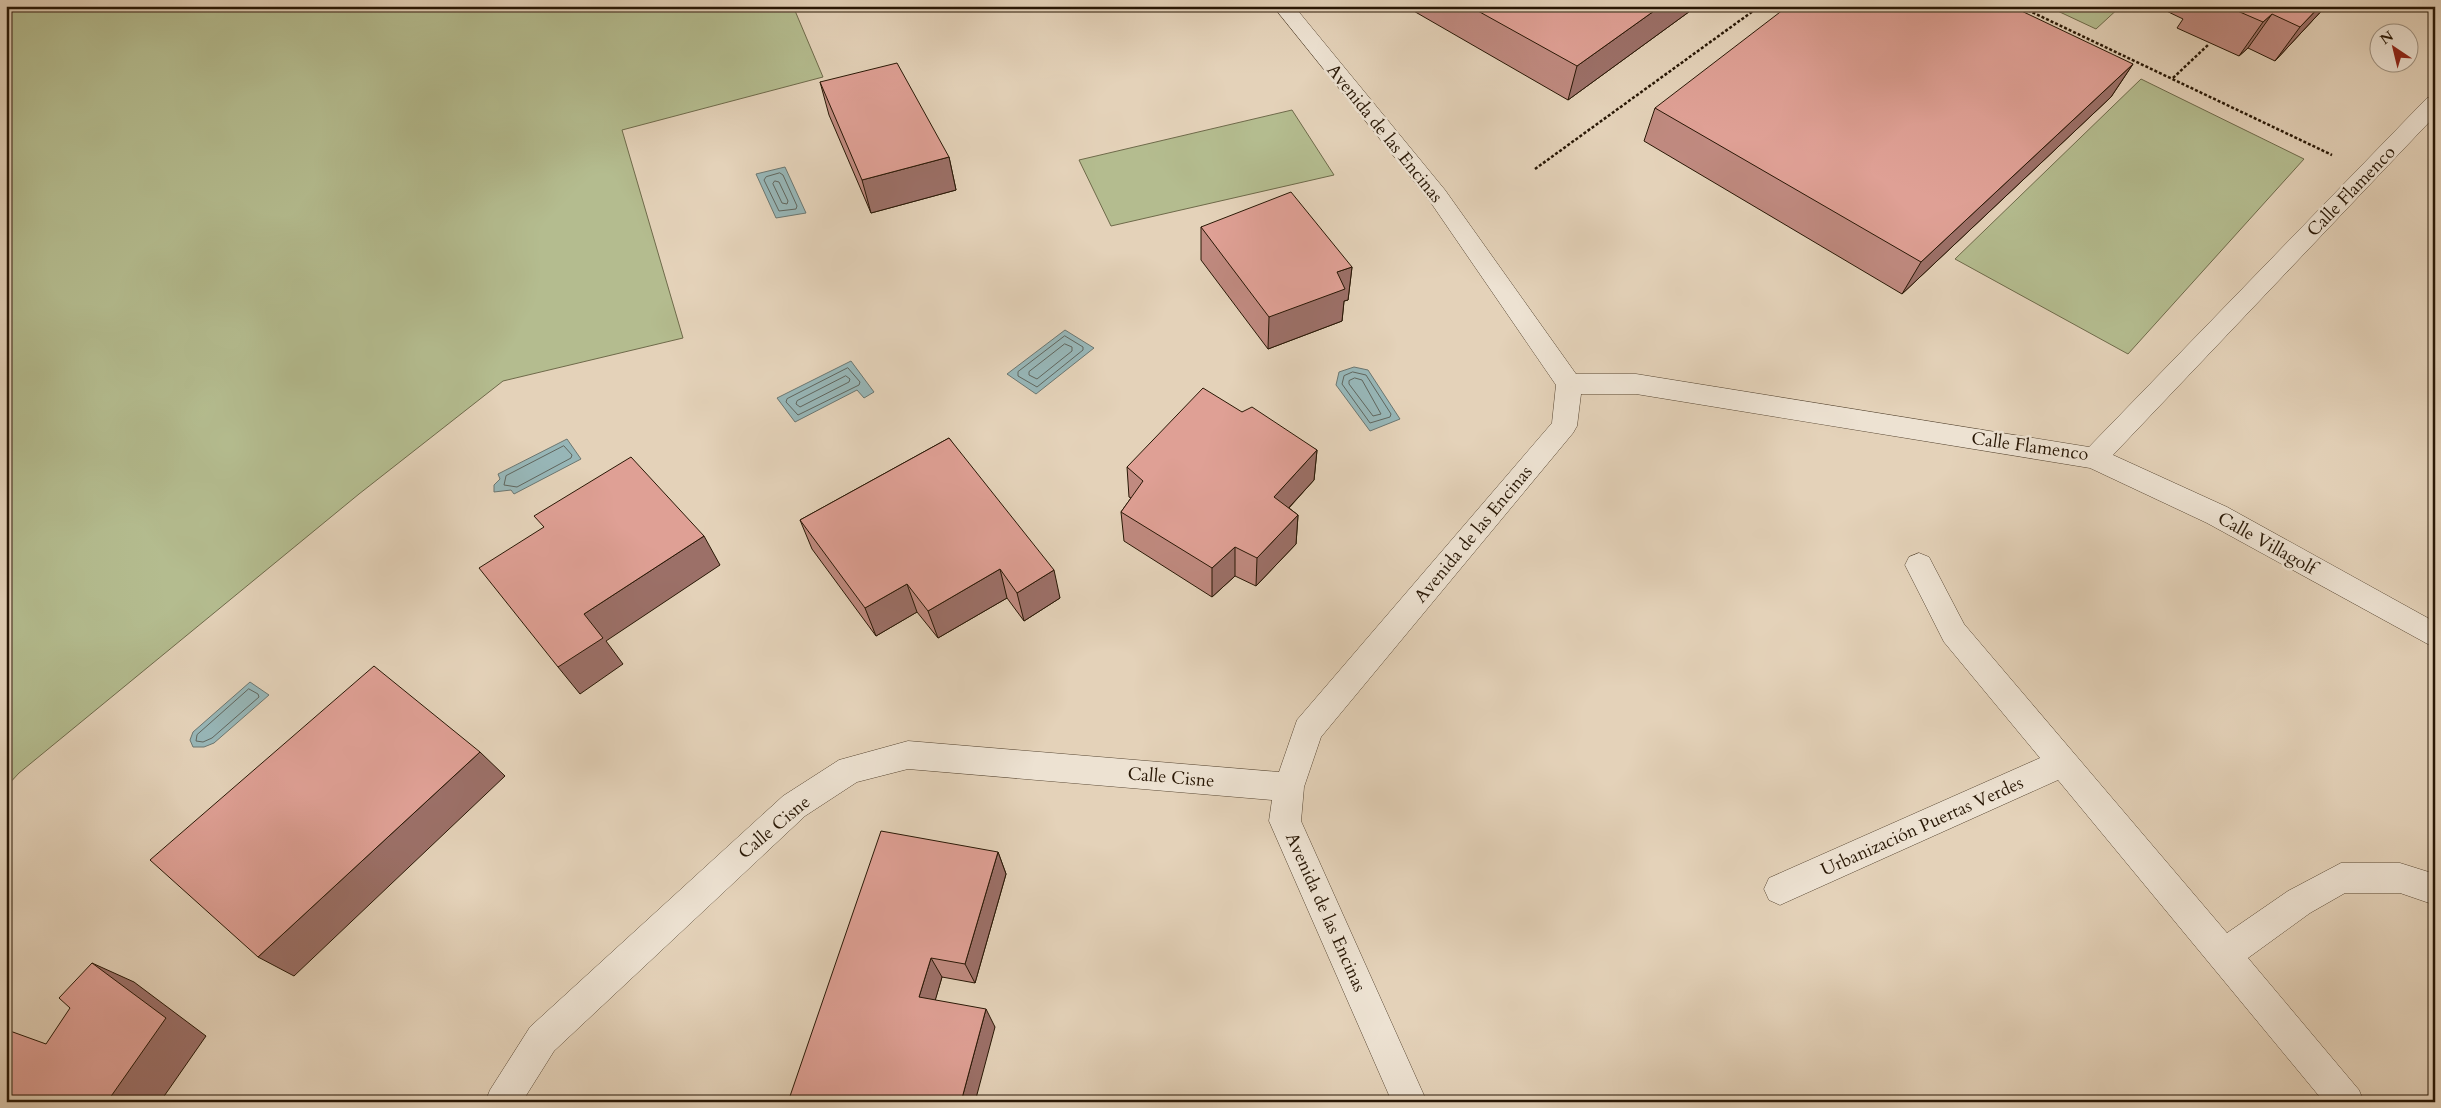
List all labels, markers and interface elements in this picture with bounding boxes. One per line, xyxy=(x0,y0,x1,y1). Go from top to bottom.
north arrow xyxy=(2368,22,2418,72)
text: N xyxy=(2376,26,2397,49)
street label: Avenida de las Encinas xyxy=(1321,59,1448,208)
street label: Calle Flamenco xyxy=(2301,140,2401,242)
street label: Calle Flamenco xyxy=(1970,426,2090,467)
street label: Avenida de las Encinas xyxy=(1409,460,1538,608)
street label: Calle Villagolf xyxy=(2213,506,2323,582)
street label: Calle Cisne xyxy=(1127,761,1215,794)
street label: Urbanización Puertas Verdes xyxy=(1817,770,2027,882)
street label: Calle Cisne xyxy=(733,790,816,865)
street label: Avenida de las Encinas xyxy=(1279,829,1372,996)

